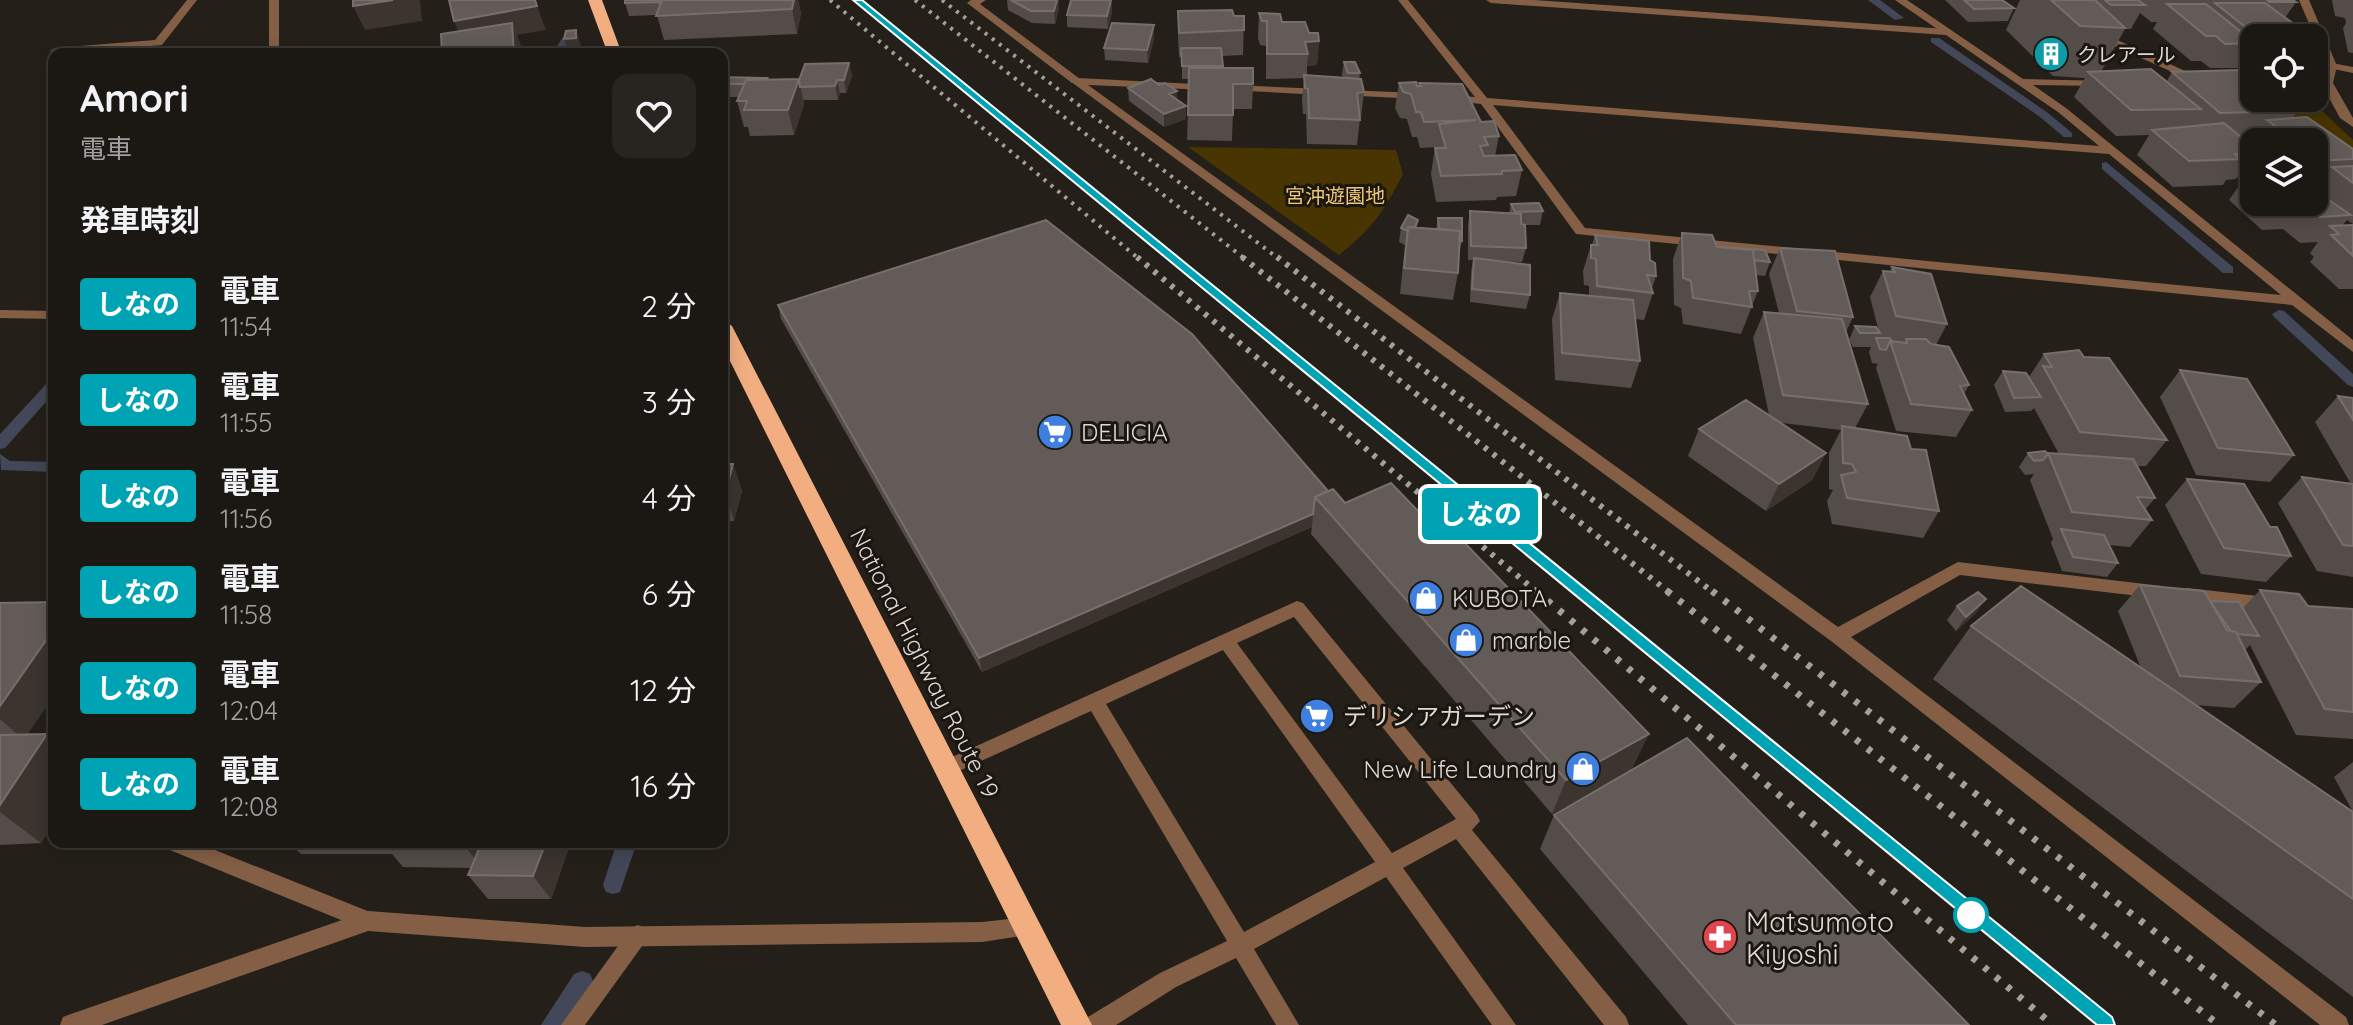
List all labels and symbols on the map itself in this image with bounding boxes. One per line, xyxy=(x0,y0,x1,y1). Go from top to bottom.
building icon: クレアール xyxy=(2032,35,2070,73)
place label: クレアール xyxy=(2077,42,2176,67)
park label: 宮沖遊園地 xyxy=(1285,183,1385,208)
supermarket icon: DELICIA xyxy=(1036,413,1074,451)
place label: DELICIA xyxy=(1081,417,1168,447)
line badge: しなの xyxy=(1434,488,1526,540)
street label: National Highway Route 19 xyxy=(844,523,1006,803)
shop icon: KUBOTA xyxy=(1407,579,1445,617)
place label: KUBOTA xyxy=(1452,583,1547,613)
shop icon: marble xyxy=(1447,621,1485,659)
place label: marble xyxy=(1492,625,1571,655)
supermarket icon: デリシアガーデン xyxy=(1298,697,1336,735)
place label: デリシアガーデン xyxy=(1343,701,1535,731)
shop icon: New Life Laundry xyxy=(1564,750,1602,788)
place label: New Life Laundry xyxy=(1364,754,1557,784)
unlabelled marker xyxy=(1954,898,1988,932)
place label: Matsumoto Kiyoshi xyxy=(1746,904,1894,971)
pharmacy icon: Matsumoto Kiyoshi xyxy=(1701,918,1739,956)

